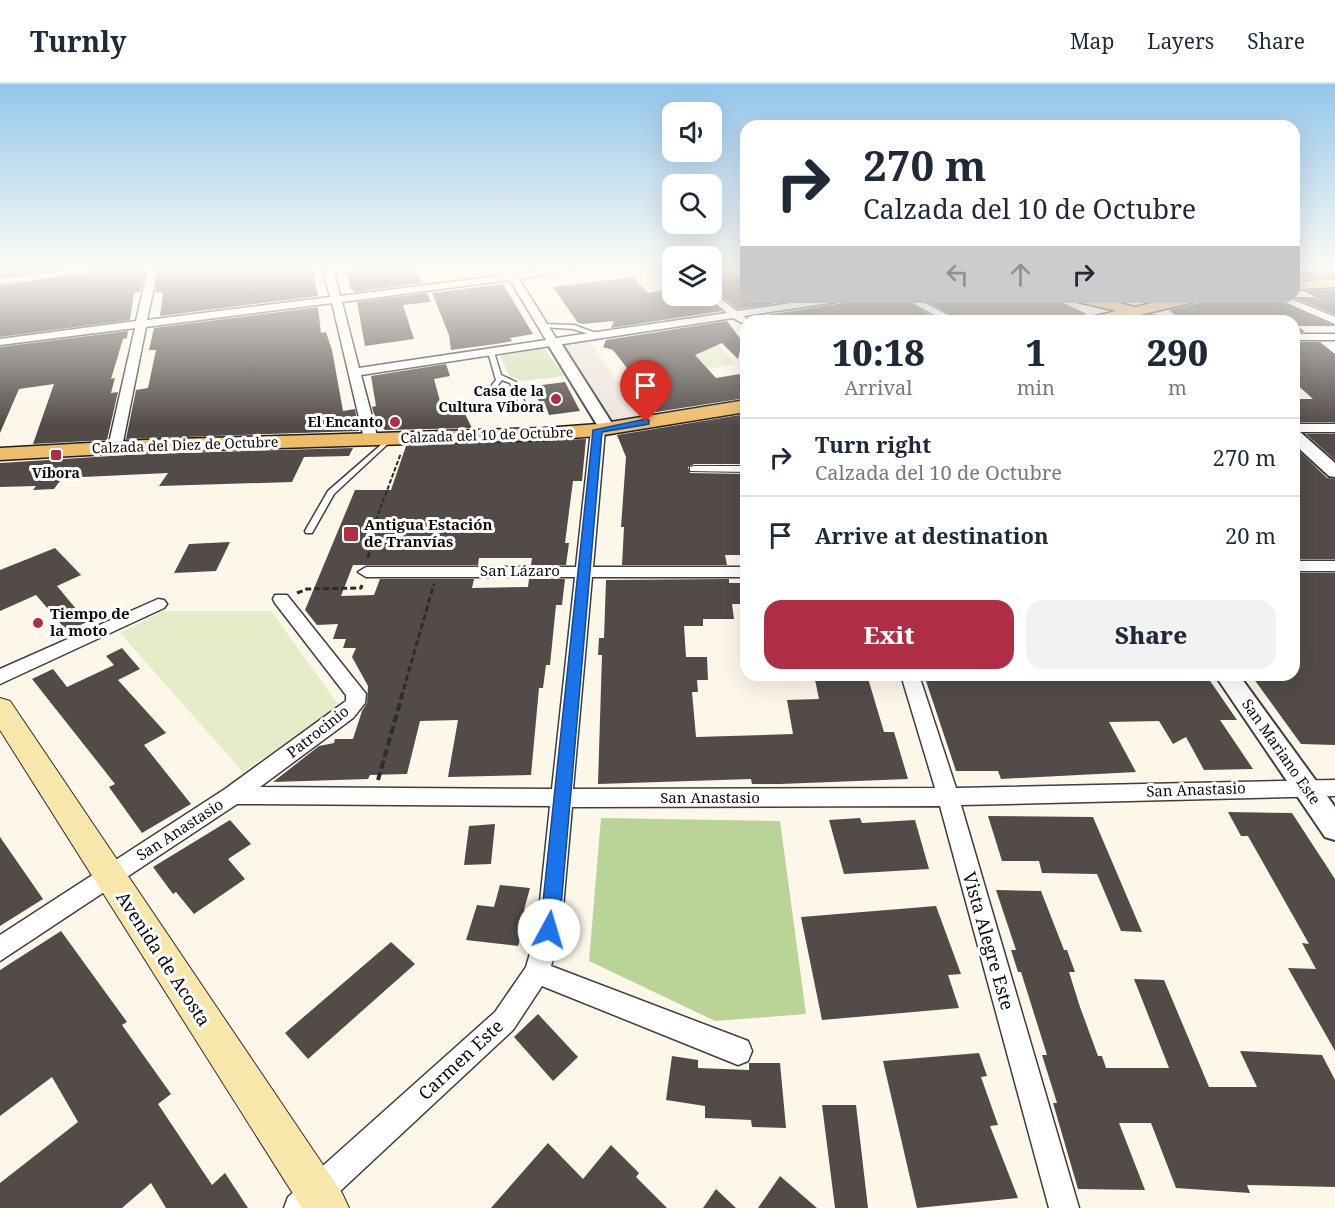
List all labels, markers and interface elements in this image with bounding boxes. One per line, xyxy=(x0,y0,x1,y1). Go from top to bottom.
text: Turnly xyxy=(30,22,126,60)
text: Map xyxy=(1070,27,1114,55)
text: Layers xyxy=(1147,27,1214,55)
text: Share xyxy=(1247,27,1305,55)
map controls xyxy=(662,102,722,306)
button: sound xyxy=(662,102,722,162)
text: 270 m xyxy=(863,136,987,193)
icon: right xyxy=(764,144,842,222)
button: search xyxy=(662,174,722,234)
text: Calzada del 10 de Octubre xyxy=(863,190,1196,227)
button: layers xyxy=(662,246,722,306)
icon: left xyxy=(941,258,974,291)
icon: ahead xyxy=(1004,258,1037,291)
icon: right xyxy=(1067,258,1100,291)
text: 10:18 xyxy=(832,328,925,377)
text: 1 xyxy=(1026,328,1046,377)
text: 290 xyxy=(1147,328,1208,377)
pin xyxy=(620,360,671,422)
icon: arrive xyxy=(629,369,662,402)
text: Arrival xyxy=(844,374,913,401)
text: min xyxy=(1017,374,1055,401)
text: m xyxy=(1168,374,1187,401)
place label: Casa de la Cultura Víbora xyxy=(438,381,544,416)
marker: Casa de la Cultura Víbora xyxy=(549,392,563,406)
place label: El Encanto xyxy=(307,412,383,431)
marker: El Encanto xyxy=(388,415,402,429)
street label: Calzada del 10 de Octubre xyxy=(400,422,574,447)
text: Turn right xyxy=(815,429,931,459)
street label: Calzada del Diez de Octubre xyxy=(91,432,278,457)
icon: right xyxy=(764,441,797,474)
text: 270 m xyxy=(1213,442,1276,472)
marker: Víbora xyxy=(49,448,63,462)
text: Calzada del 10 de Octubre xyxy=(815,459,1062,486)
place label: Víbora xyxy=(32,463,80,482)
place label: Antigua Estación de Tranvías xyxy=(364,514,492,551)
icon: arrive xyxy=(764,519,797,552)
text: Arrive at destination xyxy=(815,520,1049,550)
text: 20 m xyxy=(1225,520,1276,550)
marker: Antigua Estación de Tranvías xyxy=(342,525,360,543)
street label: San Lázaro xyxy=(480,560,560,580)
button: Exit xyxy=(764,600,1014,669)
button: Share xyxy=(1026,600,1276,669)
place label: Tiempo de la moto xyxy=(50,603,130,640)
marker: Tiempo de la moto xyxy=(31,616,45,630)
street label: San Mariano Este xyxy=(1238,695,1326,808)
street label: Patrocinio xyxy=(282,701,353,762)
street label: San Anastasio xyxy=(1146,777,1246,801)
street label: San Anastasio xyxy=(660,787,760,807)
street label: San Anastasio xyxy=(132,794,227,865)
street label: Vista Alegre Este xyxy=(958,869,1020,1013)
street label: Avenida de Acosta xyxy=(111,886,216,1031)
position arrow xyxy=(517,898,581,962)
street label: Carmen Este xyxy=(413,1014,508,1105)

